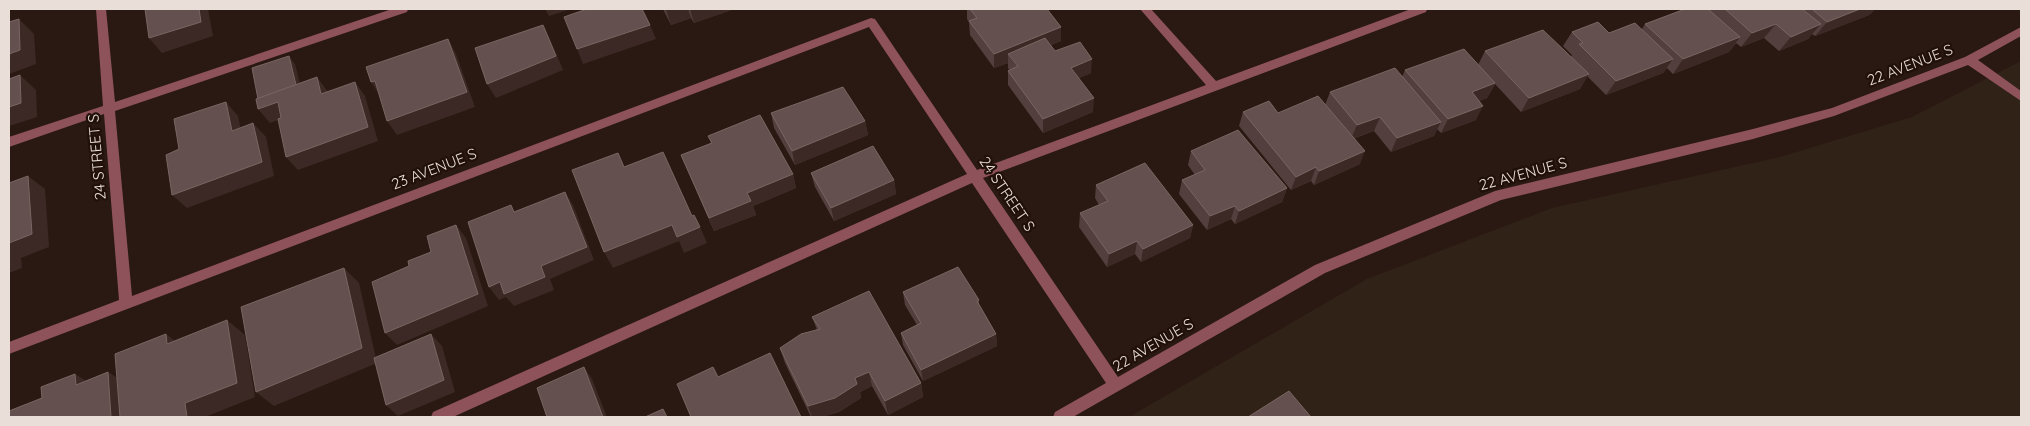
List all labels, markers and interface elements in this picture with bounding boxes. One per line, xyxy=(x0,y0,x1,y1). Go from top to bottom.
street label: 22 AVENUE S xyxy=(1864,40,1955,90)
street label: 24 STREET S xyxy=(83,113,110,201)
street label: 23 AVENUE S xyxy=(389,144,479,193)
street label: 24 STREET S xyxy=(975,153,1039,235)
street label: 22 AVENUE S xyxy=(1477,153,1569,194)
street label: 22 AVENUE S xyxy=(1109,314,1197,375)

